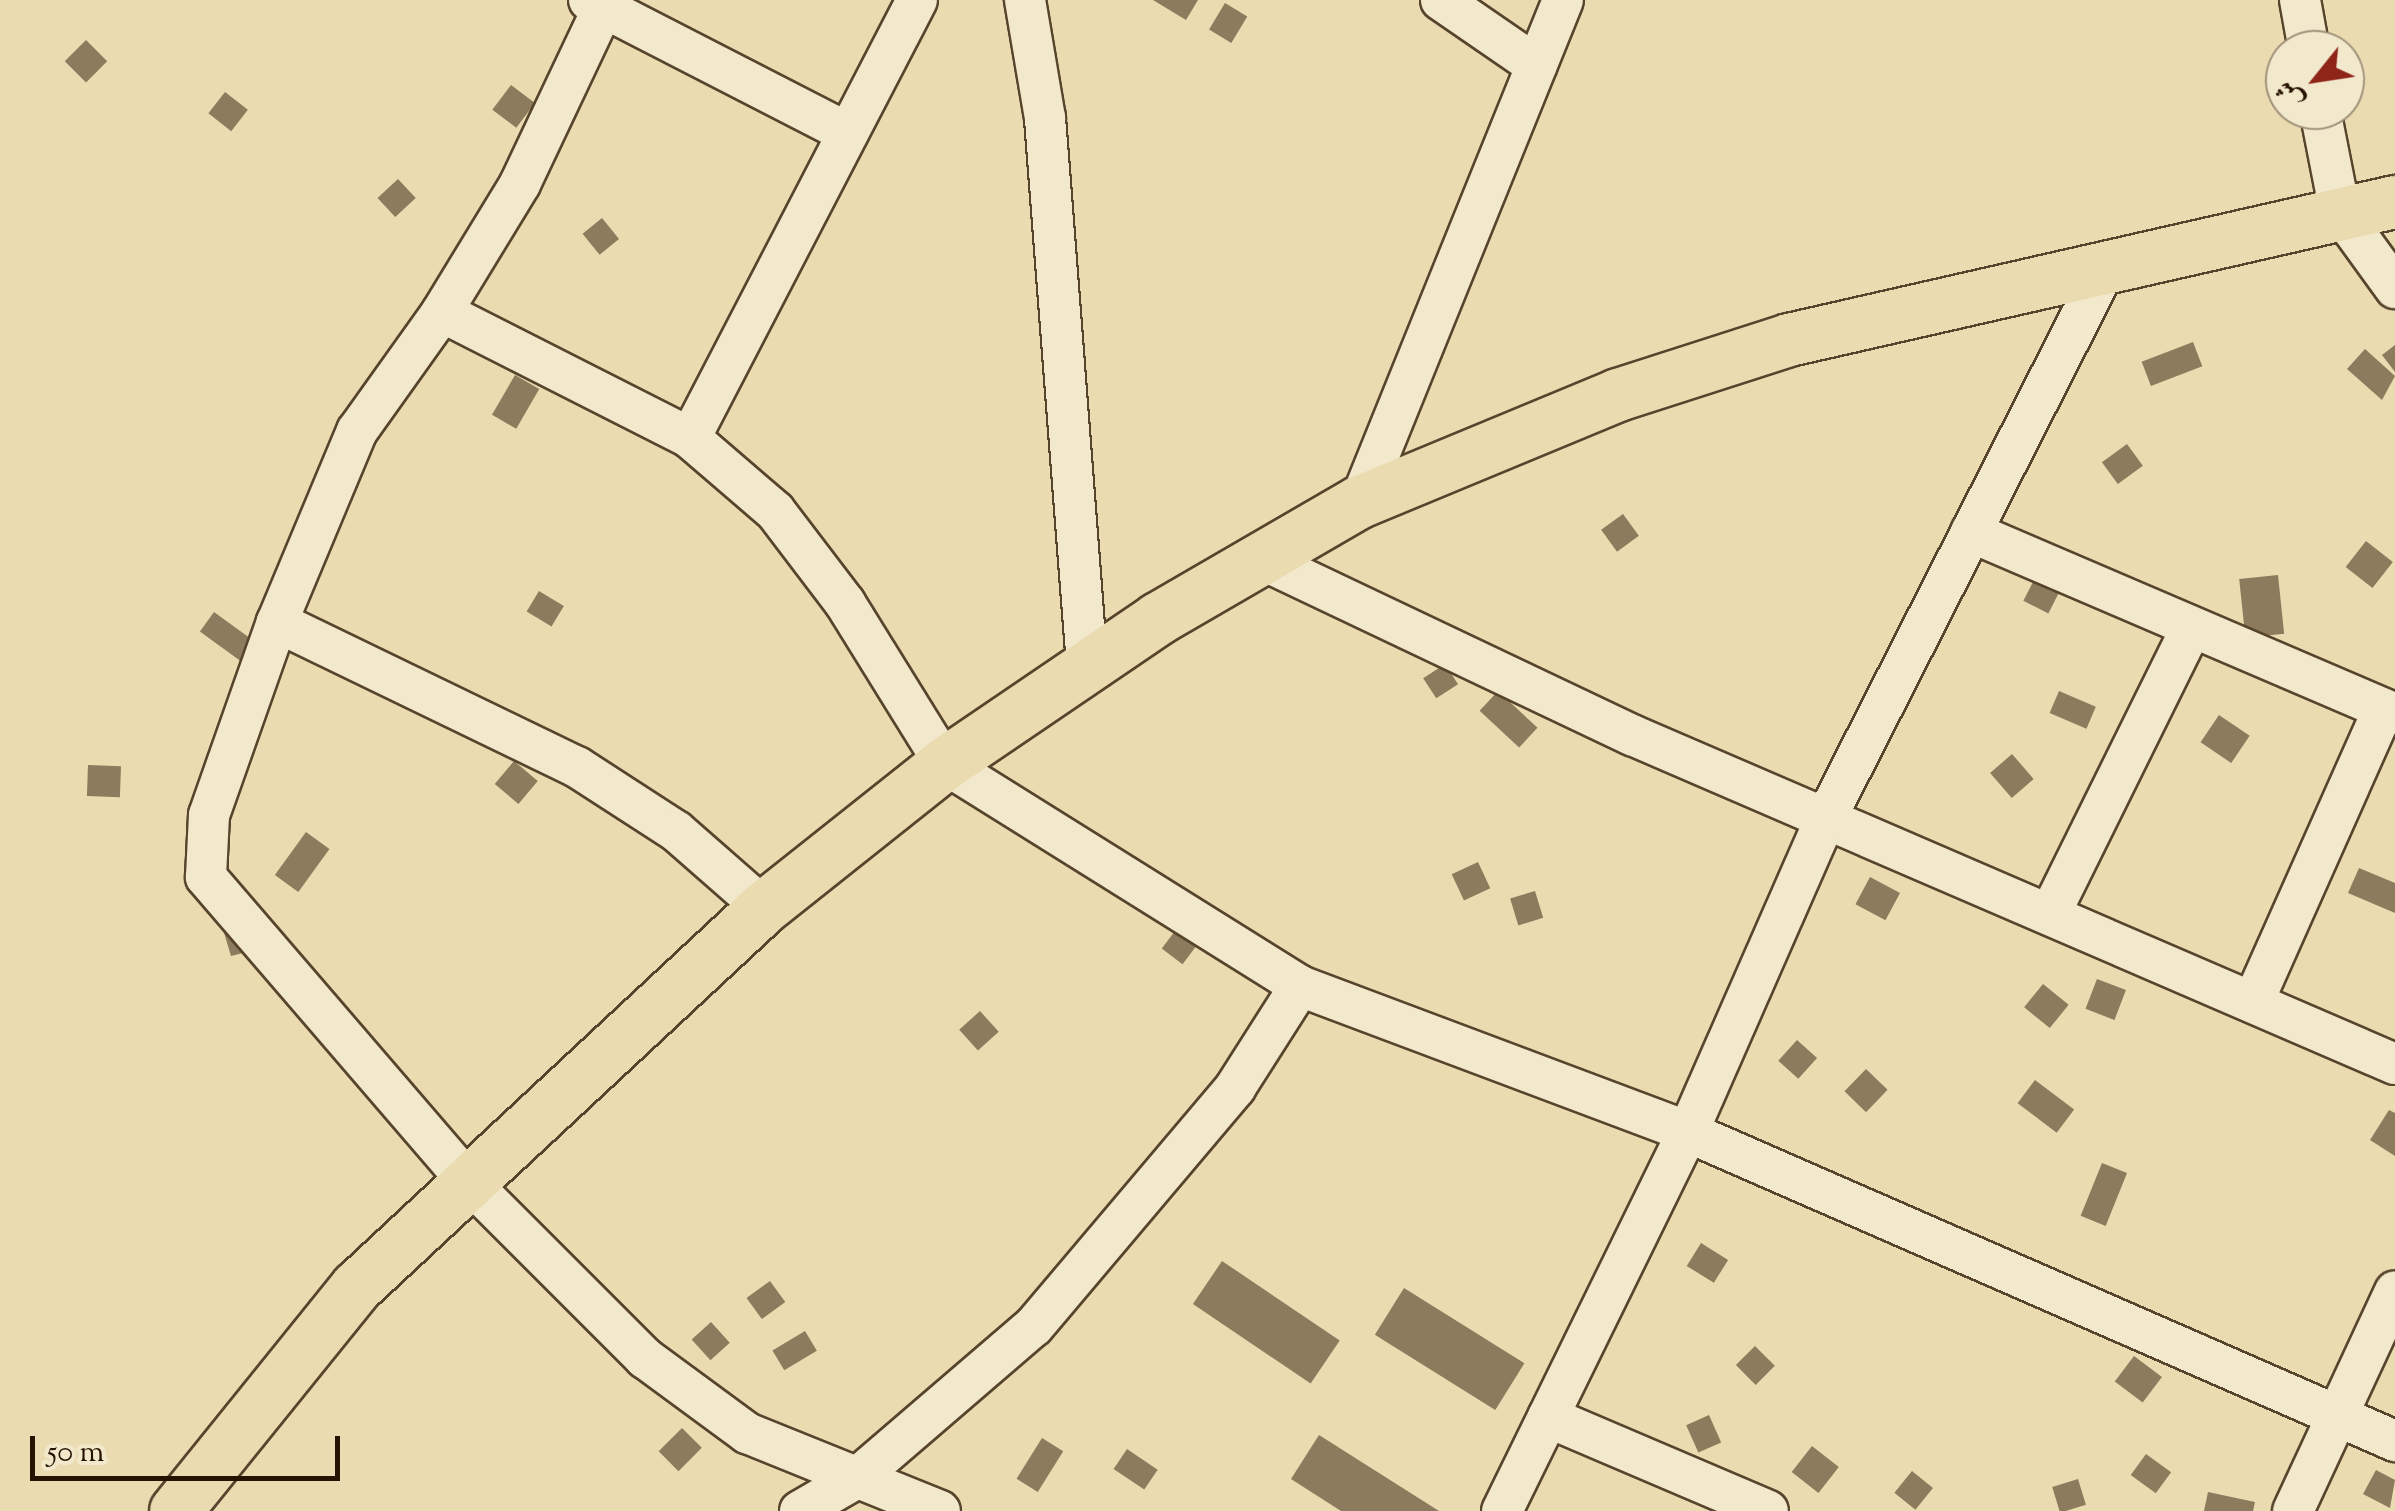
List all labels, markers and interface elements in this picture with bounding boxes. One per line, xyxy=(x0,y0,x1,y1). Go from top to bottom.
north arrow xyxy=(2265,30,2365,130)
text: ش xyxy=(2266,72,2315,116)
scale bar xyxy=(35,1416,345,1478)
text: 50 m xyxy=(47,1432,104,1475)

